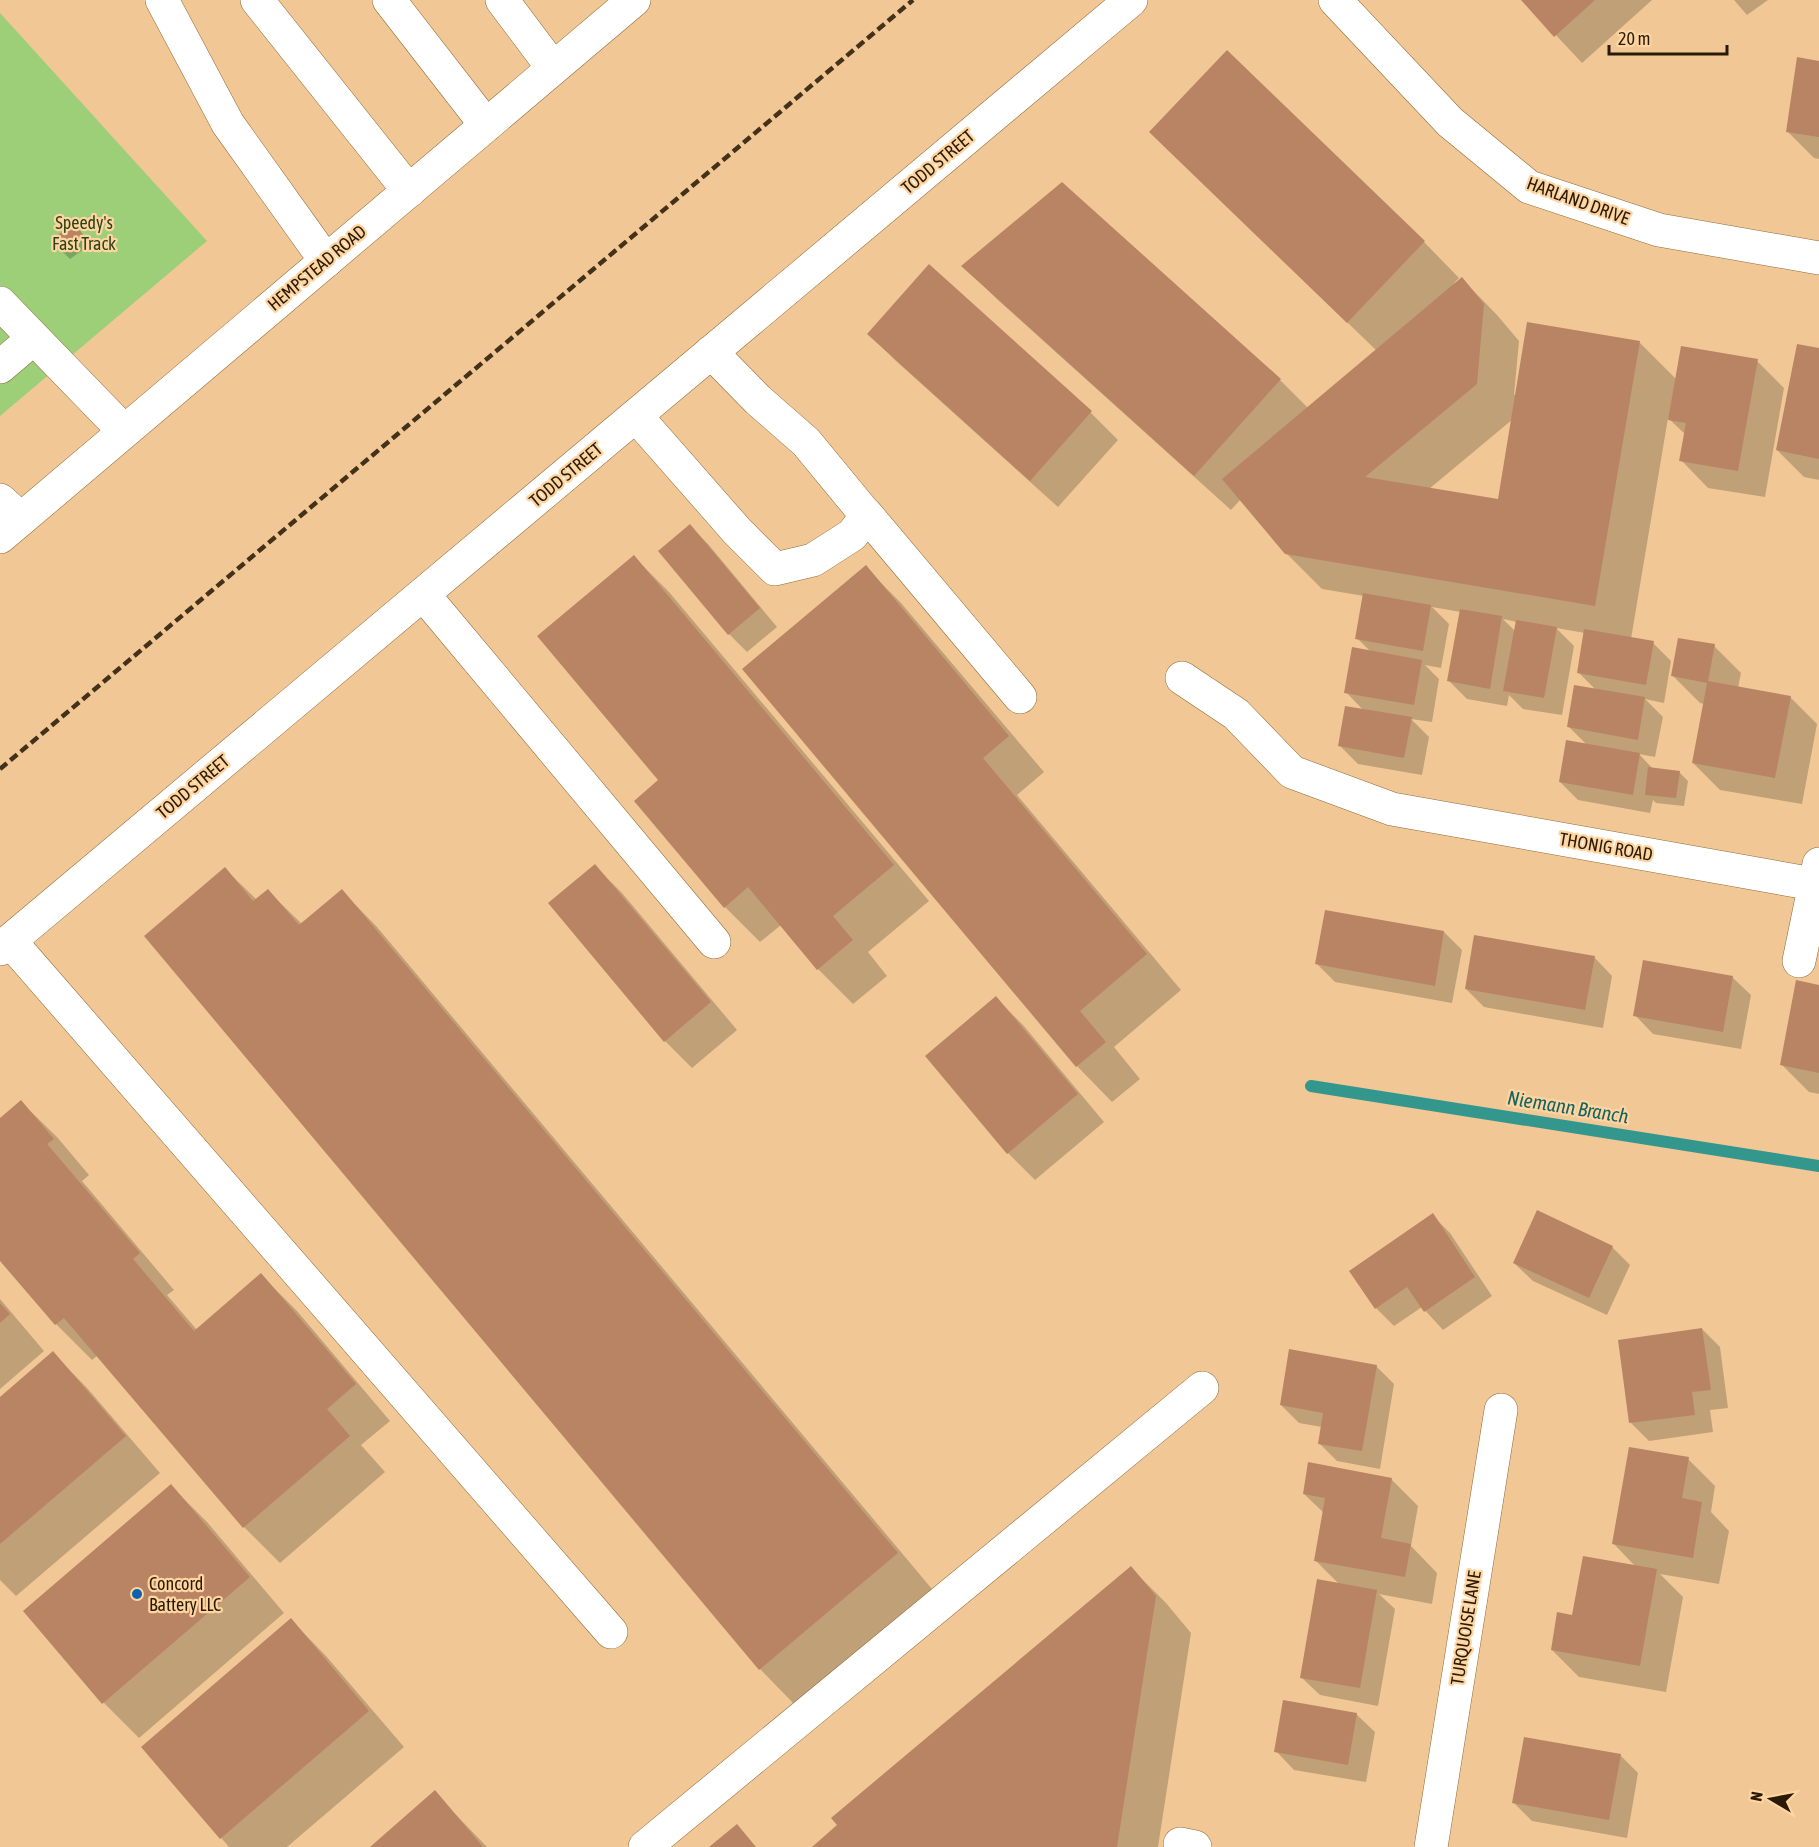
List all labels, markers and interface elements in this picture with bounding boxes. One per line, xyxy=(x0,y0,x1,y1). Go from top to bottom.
scale bar xyxy=(1609,18,1728,56)
text: 20 m xyxy=(1618,28,1650,49)
street label: TODD STREET xyxy=(897,125,978,198)
street label: HARLAND DRIVE xyxy=(1524,172,1633,229)
park label: Speedy's Fast Track xyxy=(52,212,116,254)
street label: HEMPSTEAD ROAD xyxy=(263,220,370,315)
street label: TODD STREET xyxy=(525,438,606,511)
street label: TODD STREET xyxy=(152,750,233,823)
street label: THONIG ROAD xyxy=(1558,828,1654,865)
water label: Niemann Branch xyxy=(1506,1086,1631,1127)
street label: TURQUOISE LANE xyxy=(1446,1569,1485,1687)
place label: Concord Battery LLC xyxy=(149,1573,221,1615)
marker: Concord Battery LLC xyxy=(130,1587,144,1601)
north arrow xyxy=(1741,1769,1801,1829)
text: N xyxy=(1747,1790,1766,1803)

